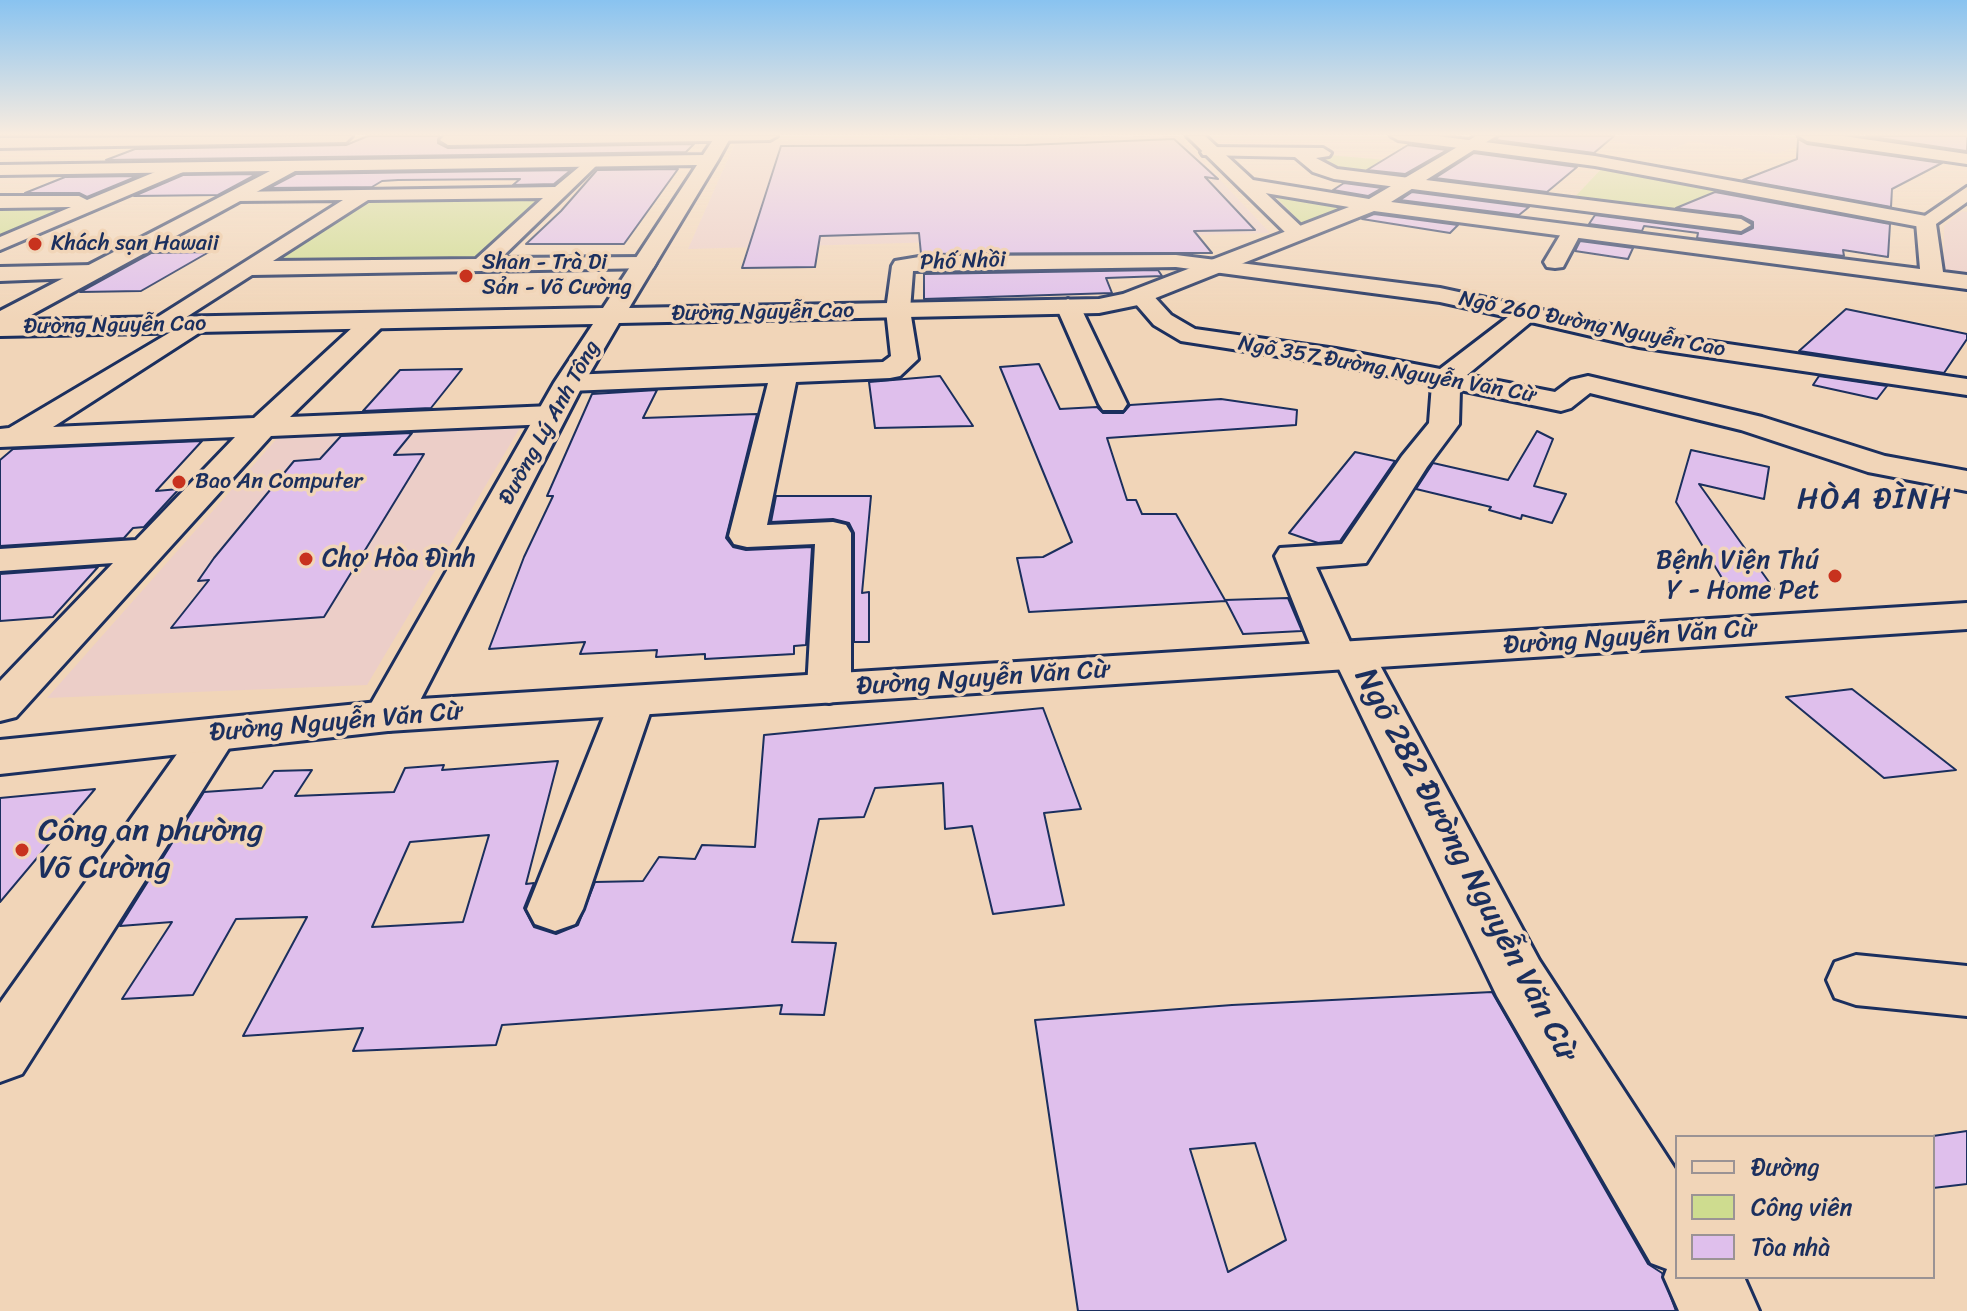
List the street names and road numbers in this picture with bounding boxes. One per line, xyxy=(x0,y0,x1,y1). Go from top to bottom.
street label: Phố Nhồi xyxy=(920,247,1006,277)
street label: Ngõ 260 Đường Nguyễn Cao xyxy=(1456,286,1728,364)
street label: Đường Nguyễn Cao xyxy=(671,298,855,328)
street label: Đường Nguyễn Cao xyxy=(23,311,207,341)
street label: Ngõ 357 Đường Nguyễn Văn Cừ xyxy=(1236,331,1538,409)
street label: Đường Lý Anh Tông xyxy=(494,336,606,510)
street label: Đường Nguyễn Văn Cừ xyxy=(1502,614,1758,662)
street label: Đường Nguyễn Văn Cừ xyxy=(855,655,1111,703)
street label: Ngõ 282 Đường Nguyễn Văn Cừ xyxy=(1345,662,1585,1068)
street label: Đường Nguyễn Văn Cừ xyxy=(208,696,464,750)

